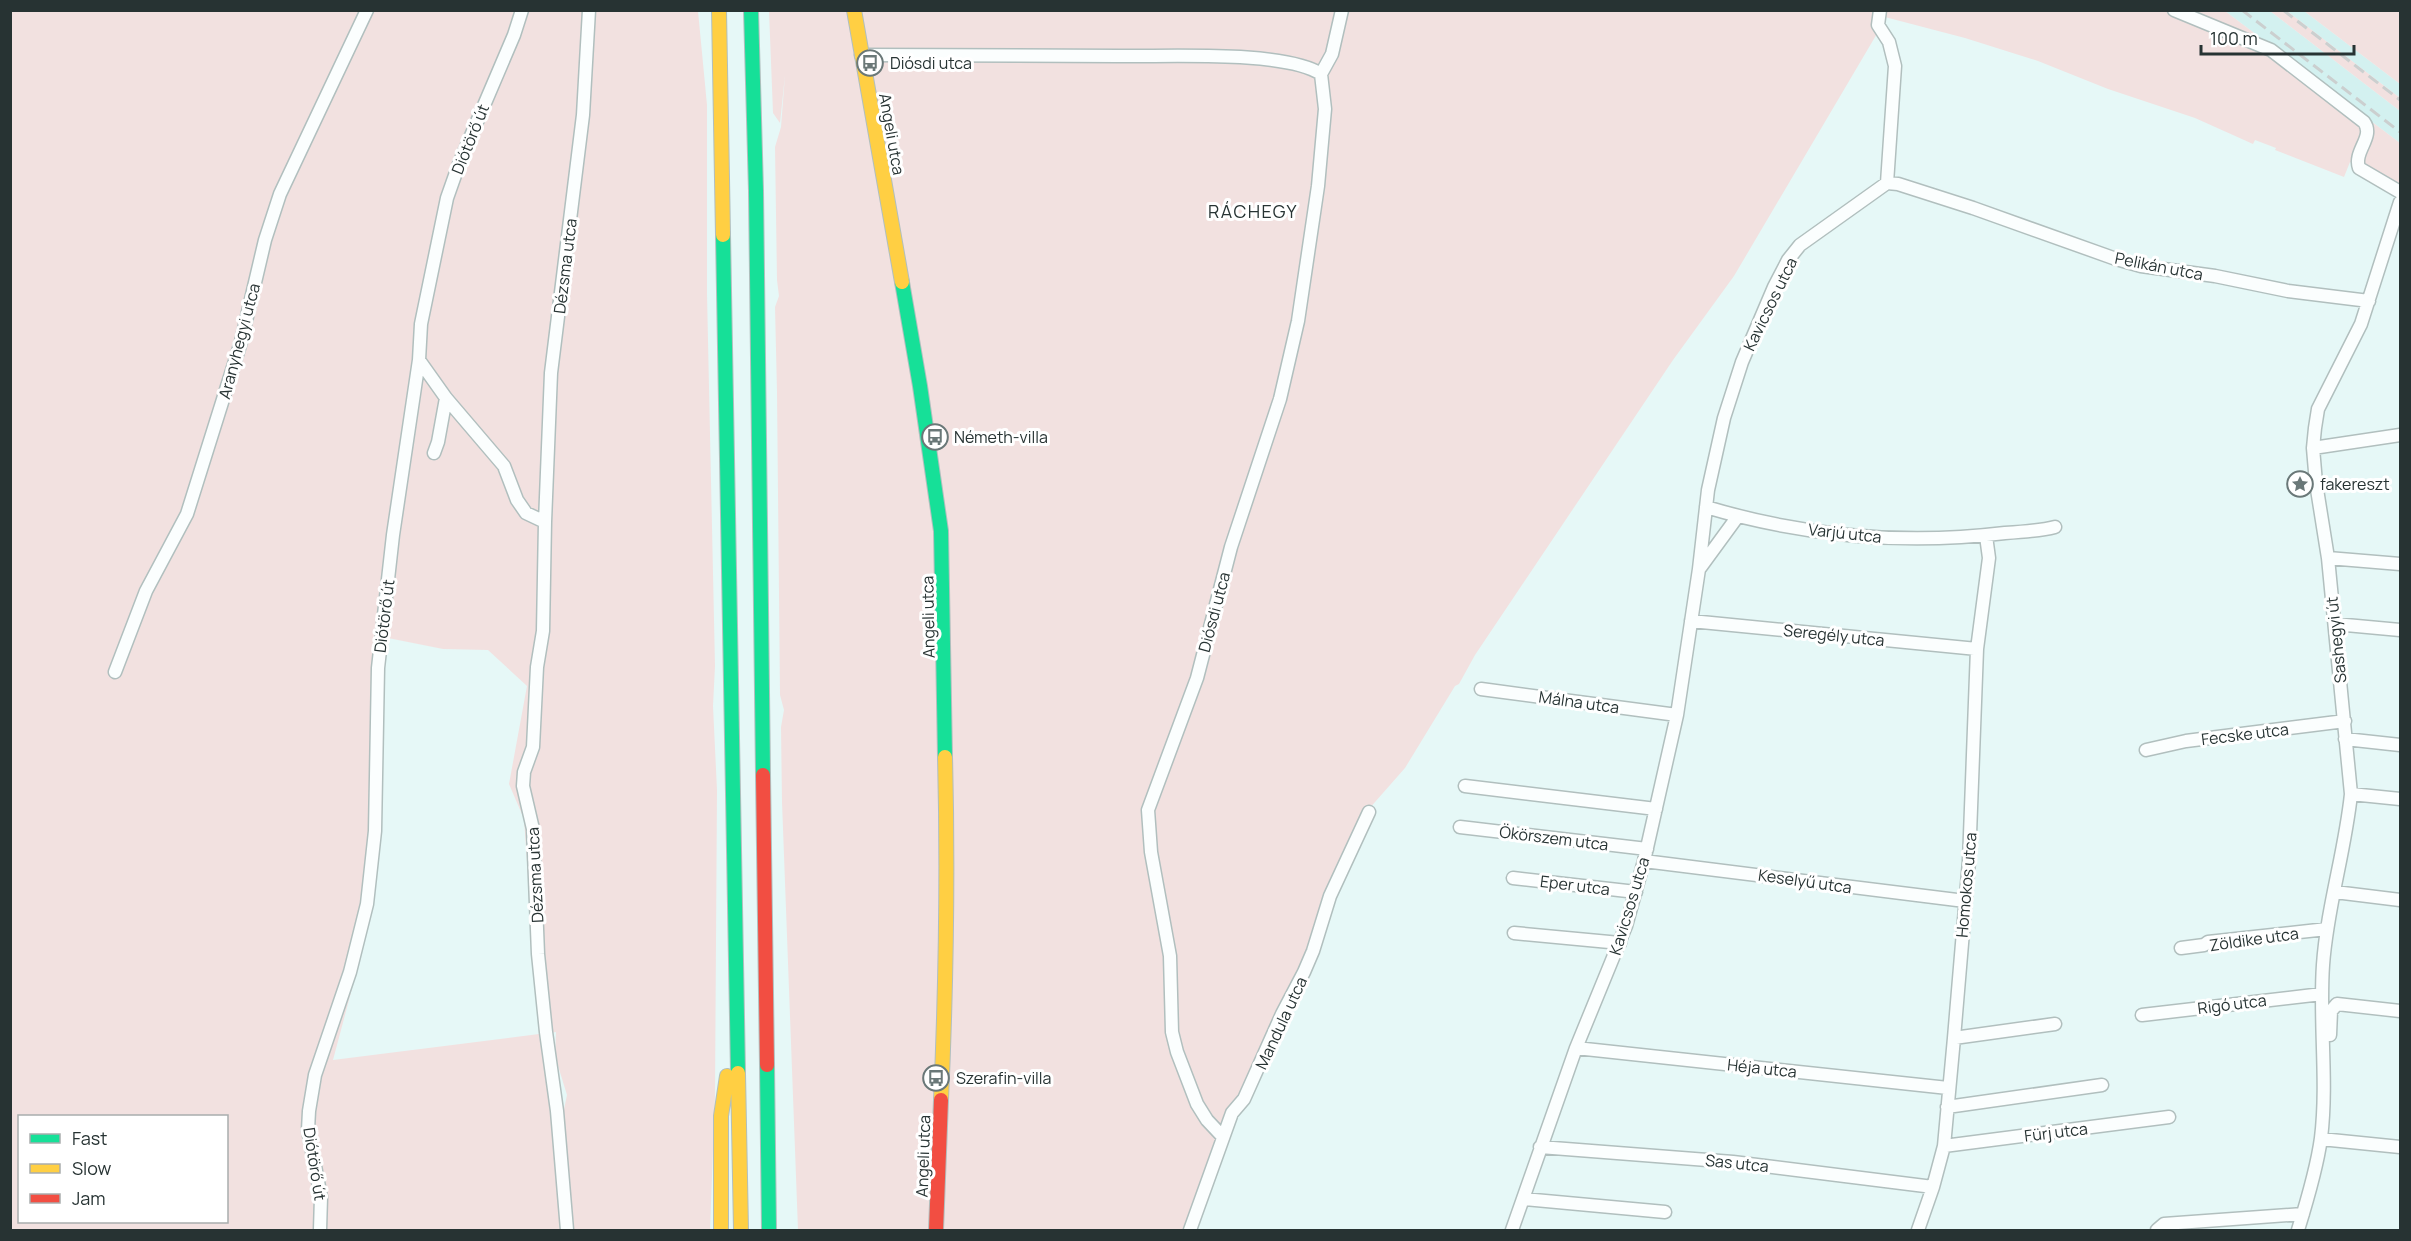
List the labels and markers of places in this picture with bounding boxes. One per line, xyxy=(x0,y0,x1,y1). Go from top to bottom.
bus stop icon: Diósdi utca xyxy=(855,48,885,78)
place label: Diósdi utca xyxy=(890,52,972,74)
bus stop icon: Németh-villa xyxy=(920,422,950,452)
place label: Németh-villa xyxy=(954,426,1048,448)
place icon: fakereszt xyxy=(2285,469,2315,499)
place label: fakereszt xyxy=(2320,473,2390,495)
bus stop icon: Szerafin-villa xyxy=(921,1063,951,1093)
place label: Szerafin-villa xyxy=(956,1067,1051,1089)

